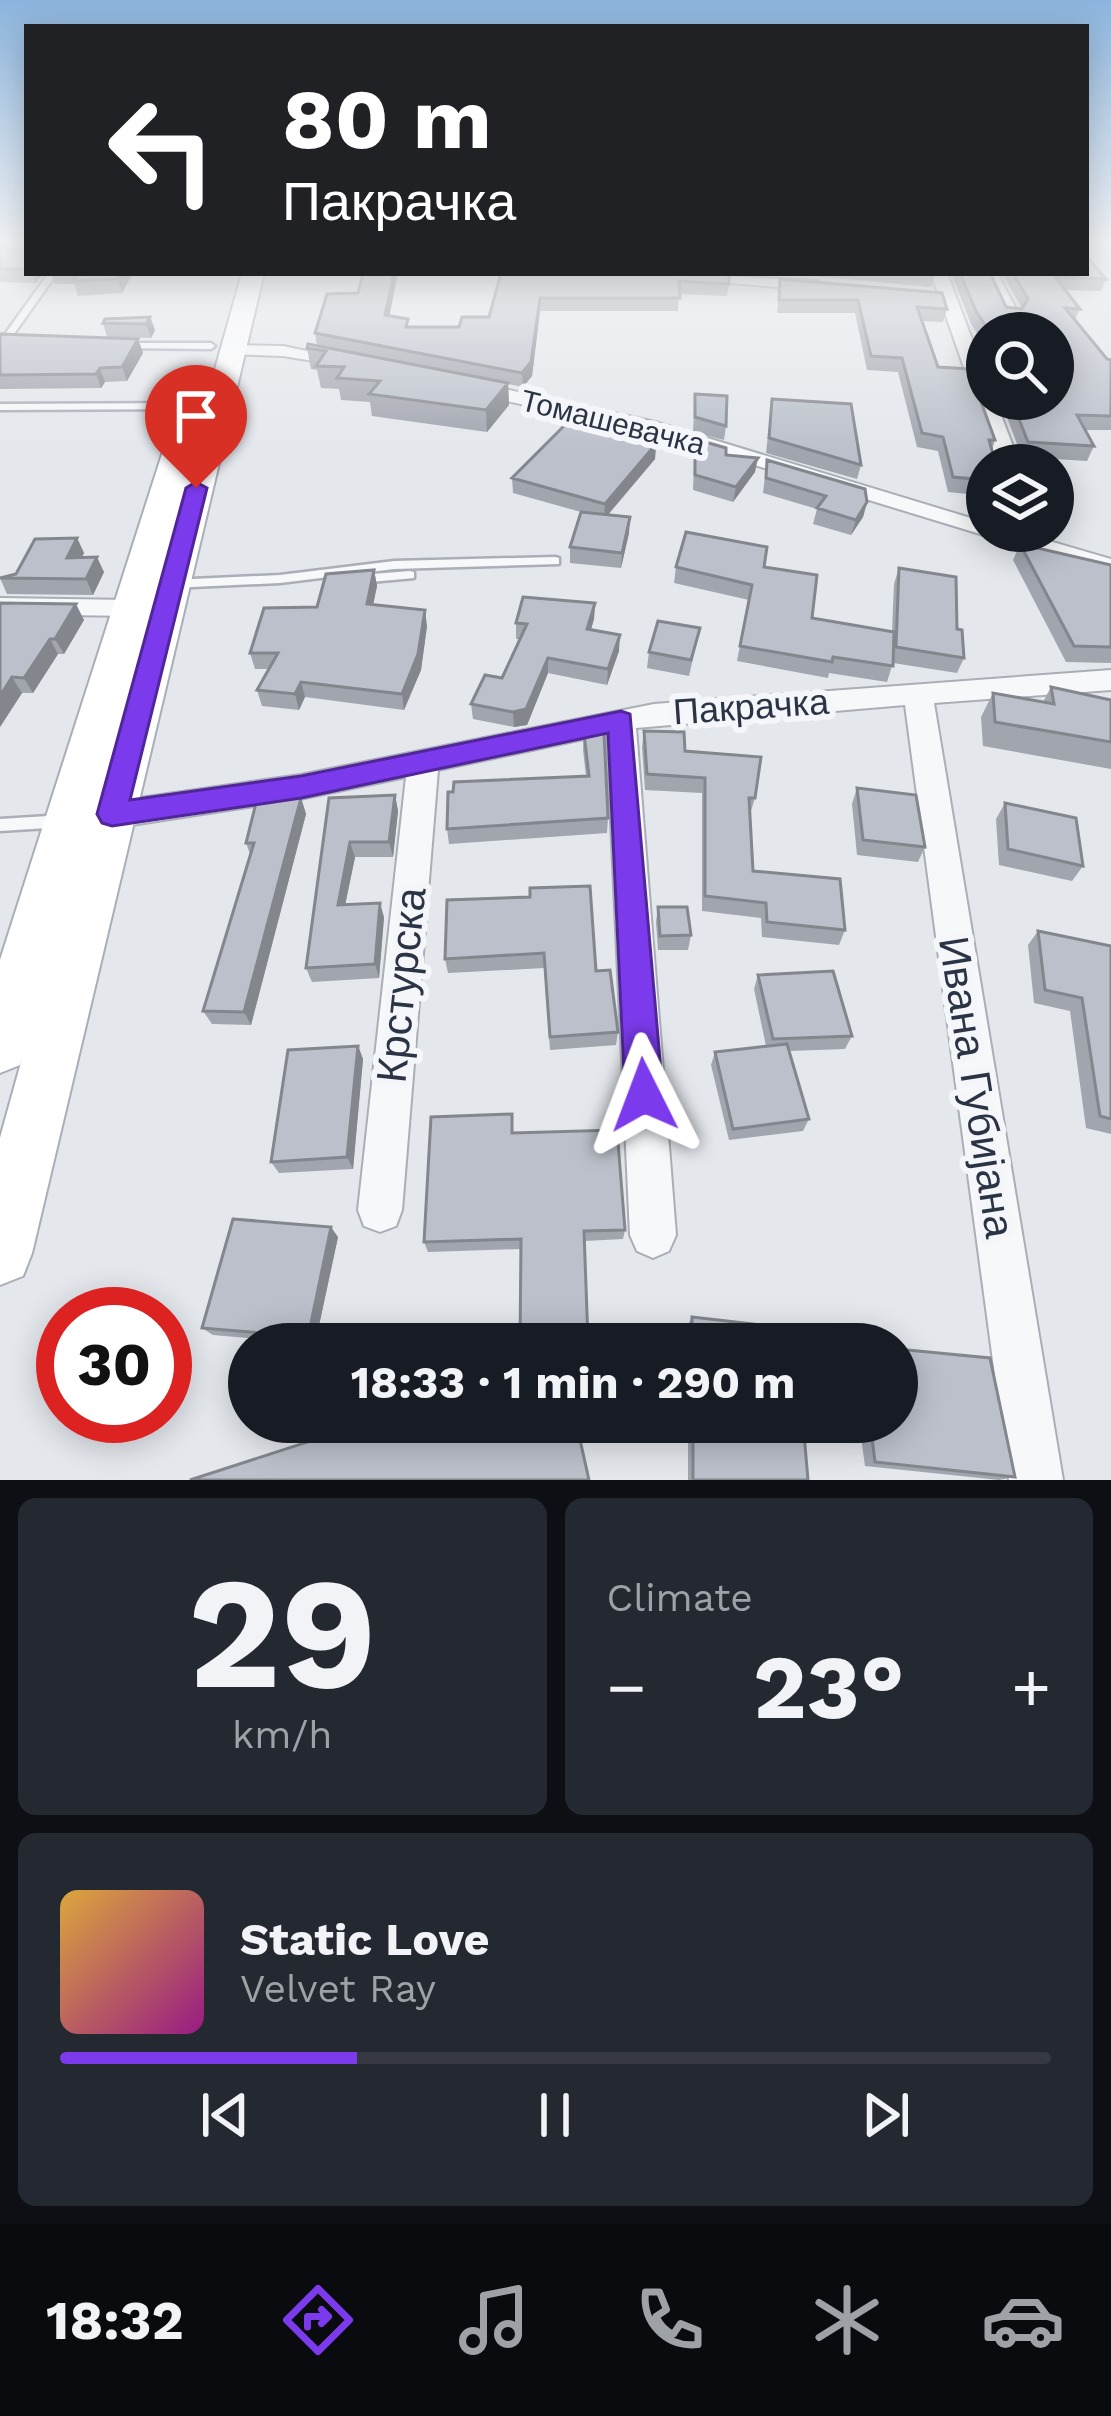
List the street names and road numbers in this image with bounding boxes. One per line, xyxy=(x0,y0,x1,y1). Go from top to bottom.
street label: Томашевачка xyxy=(517,382,709,462)
street label: Пакрачка xyxy=(672,681,831,733)
street label: Крстурска xyxy=(366,884,436,1085)
street label: Ивана Губијана xyxy=(929,933,1025,1242)

